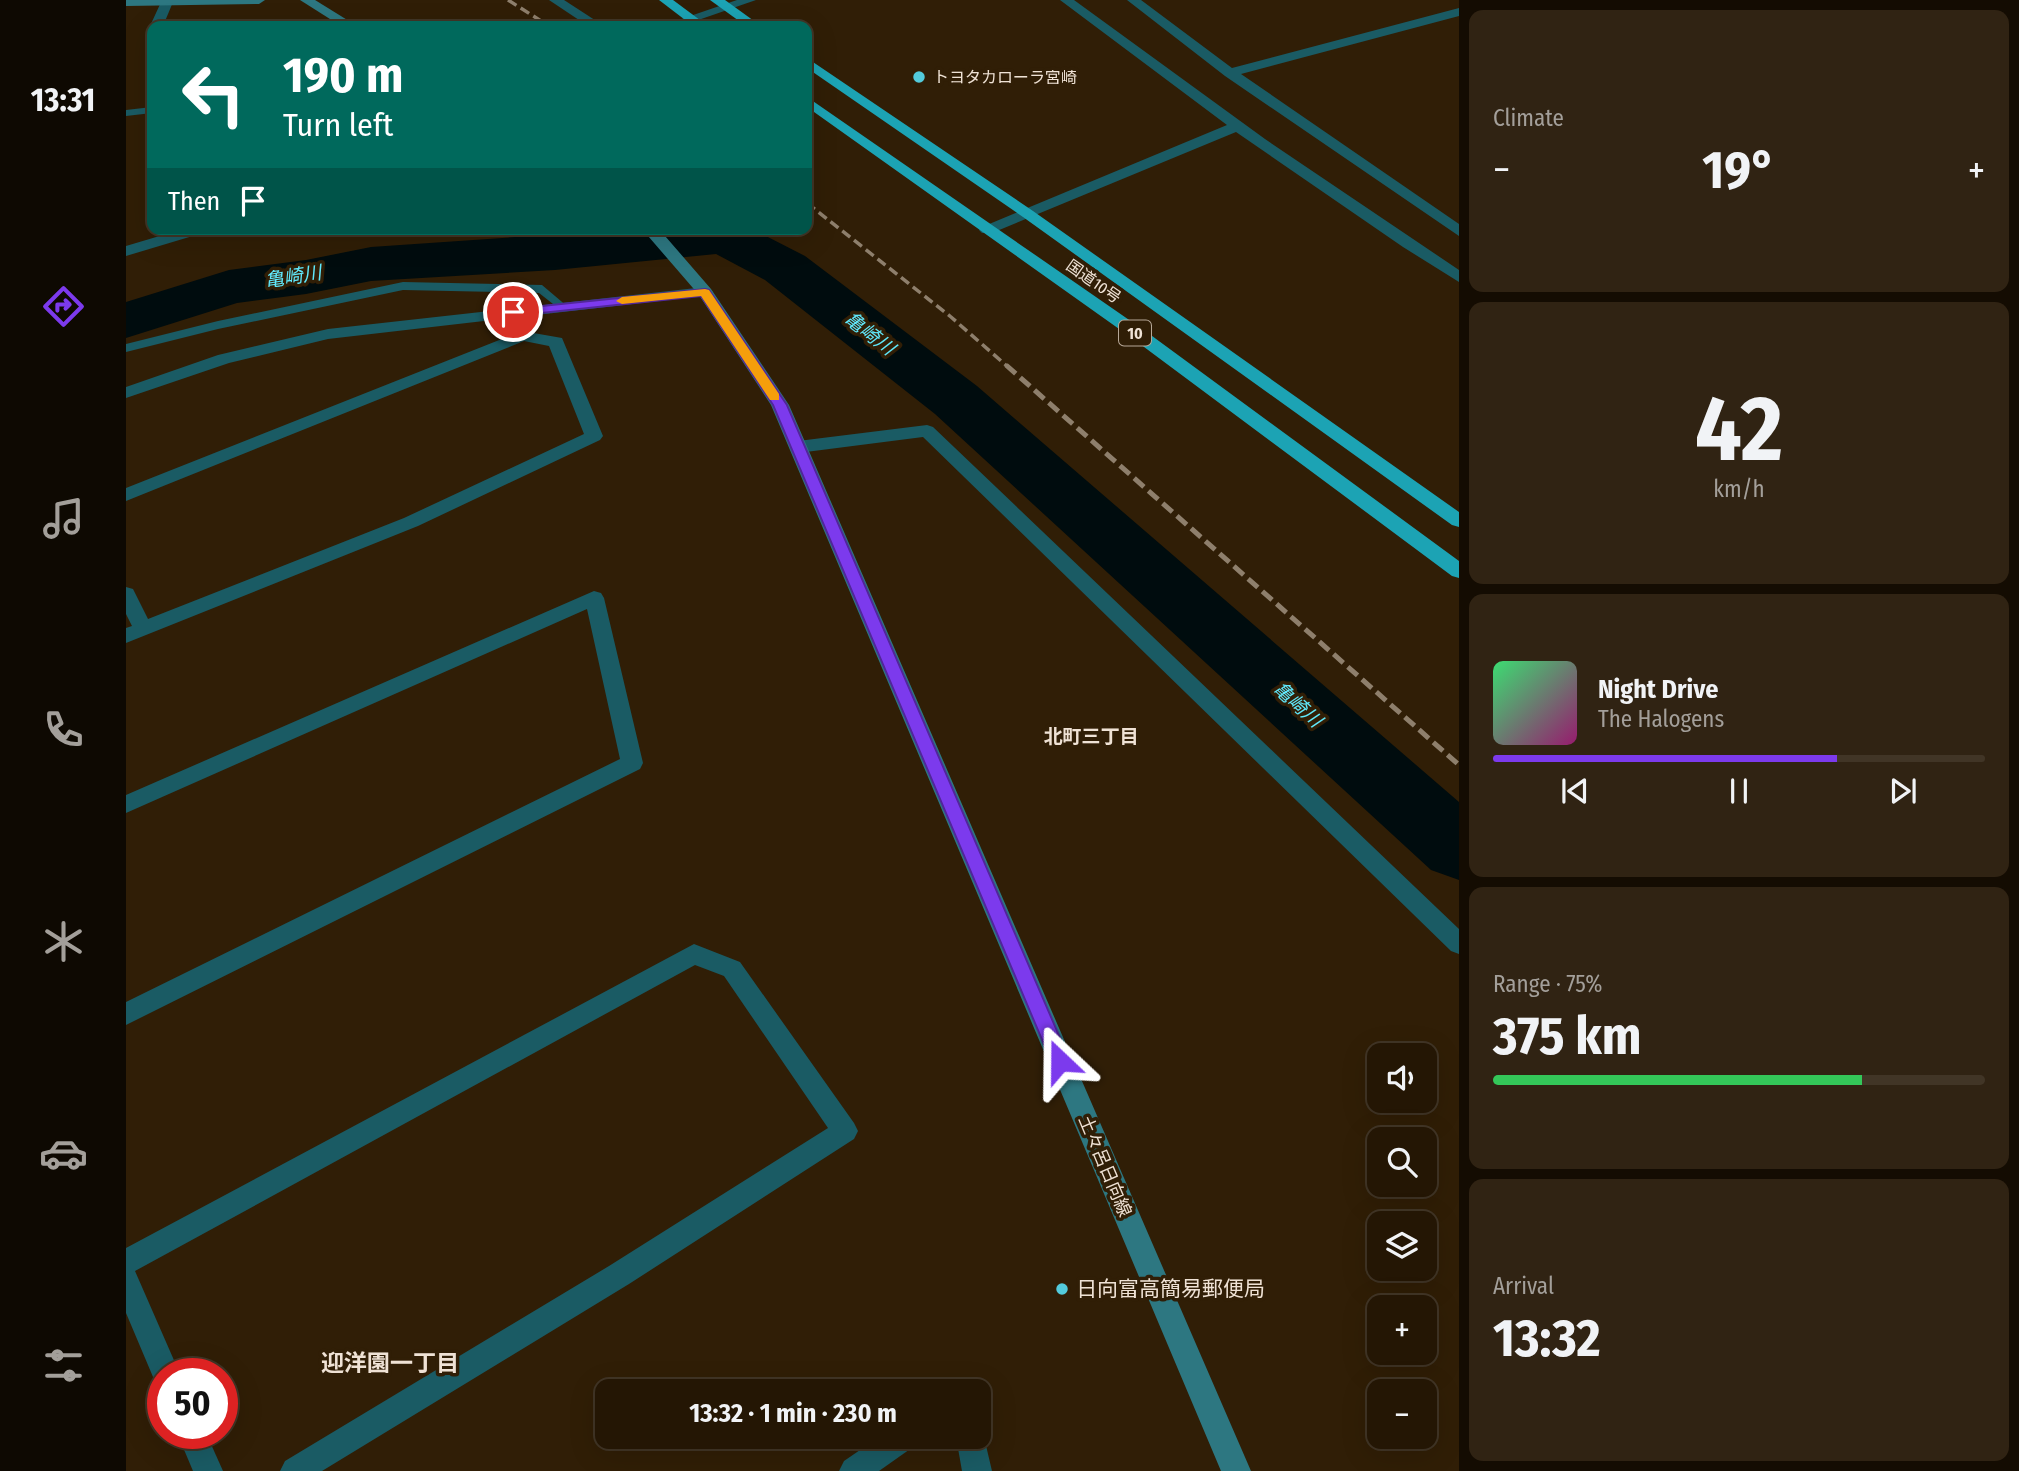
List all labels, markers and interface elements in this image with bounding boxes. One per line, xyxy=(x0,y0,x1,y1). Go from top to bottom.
text: 190 m xyxy=(283,46,403,105)
icon: left xyxy=(168,49,259,140)
place label: トヨタカローラ宮崎 xyxy=(933,68,1077,87)
marker: トヨタカローラ宮崎 xyxy=(911,69,927,85)
text: 13:31 xyxy=(31,81,95,119)
text: Climate xyxy=(1493,104,1564,132)
text: Turn left xyxy=(283,106,393,144)
text: 19° xyxy=(1702,139,1776,202)
text: − xyxy=(1493,147,1510,193)
text: + xyxy=(1968,147,1985,193)
icon: arrive xyxy=(234,182,272,220)
text: Then xyxy=(168,186,220,217)
street label: 国道10号 xyxy=(1063,256,1125,307)
water label: 亀崎川 xyxy=(263,260,325,292)
icon: directions xyxy=(39,282,88,331)
pin xyxy=(483,282,543,342)
icon: arrive xyxy=(494,293,532,331)
water label: 亀崎川 xyxy=(840,307,901,361)
road number: 10 xyxy=(1119,320,1151,346)
text: 42 xyxy=(1695,375,1783,484)
text: km/h xyxy=(1713,475,1765,503)
icon: music xyxy=(39,494,88,543)
text: Night Drive xyxy=(1598,674,1718,705)
water label: 亀崎川 xyxy=(1269,677,1328,733)
icon: phone xyxy=(39,705,88,754)
text: The Halogens xyxy=(1598,705,1724,733)
district label: 北町三丁目 xyxy=(1043,725,1139,748)
icon: previous xyxy=(1556,772,1594,810)
icon: pause xyxy=(1720,772,1758,810)
icon: next xyxy=(1884,772,1922,810)
icon: climate xyxy=(39,917,88,966)
text: Range · 75% xyxy=(1493,970,1602,998)
text: 375 km xyxy=(1493,1005,1641,1068)
position arrow xyxy=(1023,1024,1097,1098)
map controls xyxy=(1367,1043,1437,1449)
button: sound xyxy=(1367,1043,1437,1113)
street label: 土々呂日向線 xyxy=(1074,1112,1136,1220)
button: search xyxy=(1367,1127,1437,1197)
icon: car xyxy=(39,1129,88,1178)
button: layers xyxy=(1367,1211,1437,1281)
text: Arrival xyxy=(1493,1272,1554,1300)
place label: 日向富高簡易郵便局 xyxy=(1076,1276,1265,1302)
marker: 日向富高簡易郵便局 xyxy=(1054,1281,1070,1297)
button: + xyxy=(1367,1295,1437,1365)
text: 13:32 xyxy=(1493,1307,1601,1370)
icon: filters xyxy=(39,1341,88,1390)
district label: 迎洋園一丁目 xyxy=(321,1349,459,1377)
speed limit sign: 50 xyxy=(147,1358,238,1449)
button: − xyxy=(1367,1379,1437,1449)
text: 13:32 · 1 min · 230 m xyxy=(689,1398,897,1429)

